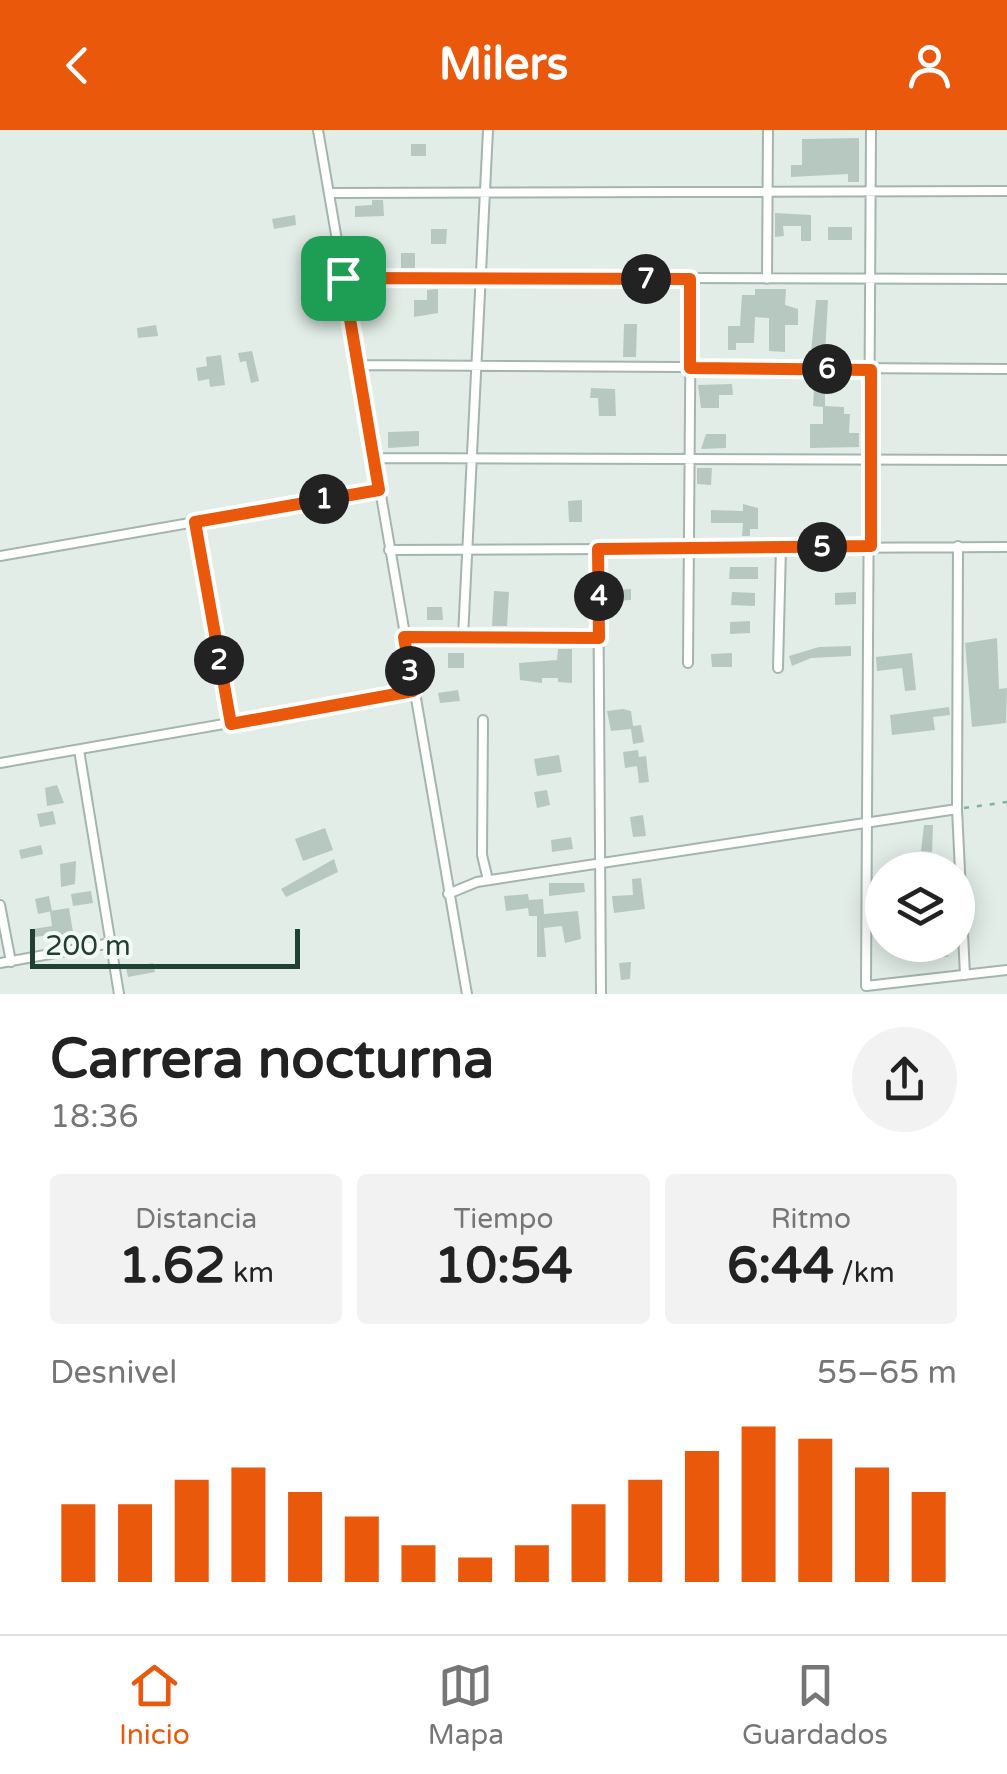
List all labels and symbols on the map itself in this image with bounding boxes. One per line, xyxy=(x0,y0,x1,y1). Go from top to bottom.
pin xyxy=(301,236,386,321)
pin: 7 xyxy=(621,254,671,304)
pin: 6 xyxy=(802,344,852,394)
pin: 1 xyxy=(299,474,349,524)
pin: 5 xyxy=(797,522,847,572)
pin: 4 xyxy=(574,571,624,621)
pin: 2 xyxy=(194,635,244,685)
pin: 3 xyxy=(385,646,435,696)
scale bar xyxy=(30,924,300,968)

